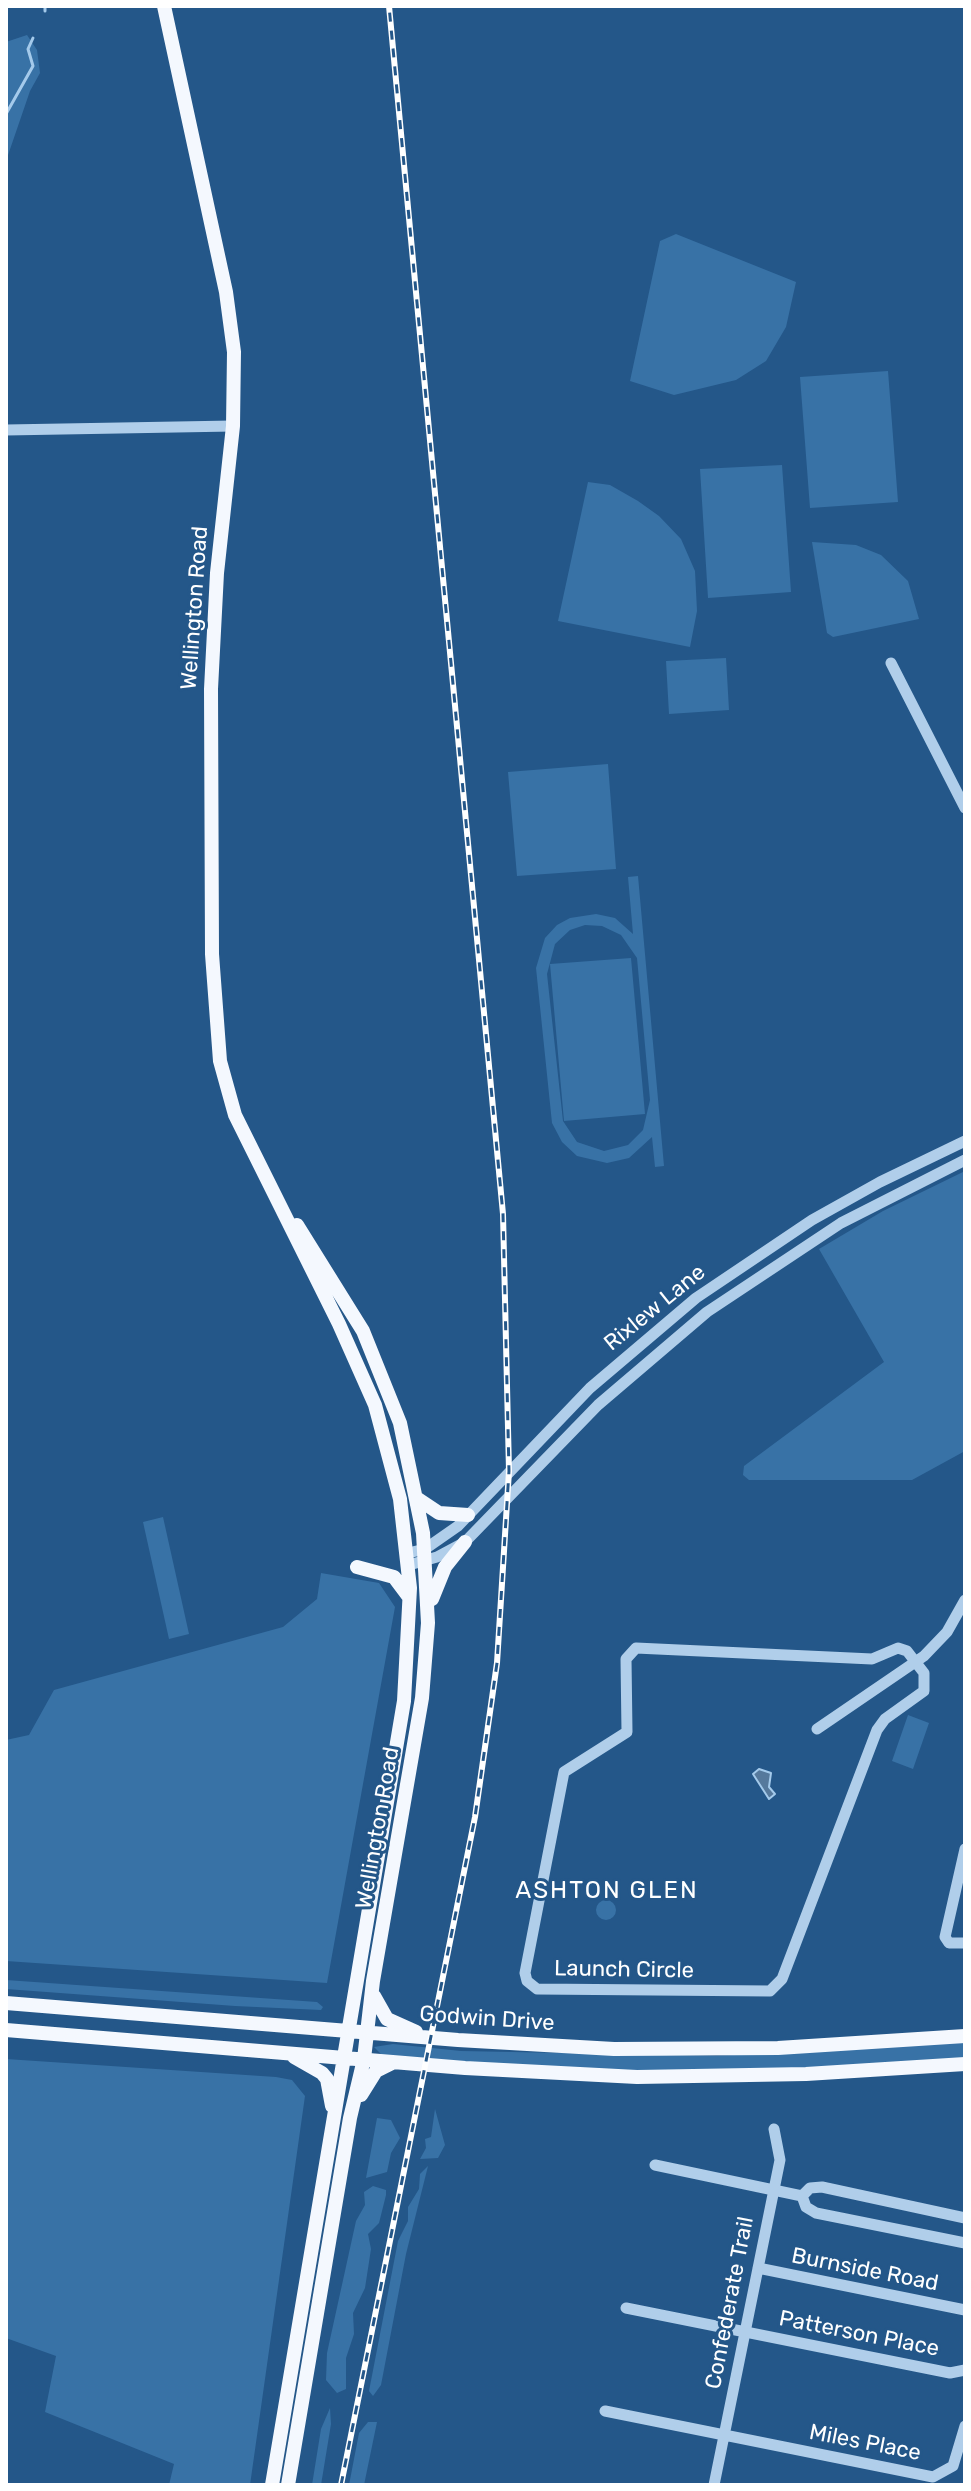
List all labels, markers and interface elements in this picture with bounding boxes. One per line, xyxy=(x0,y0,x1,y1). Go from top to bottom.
street label: Wellington Road xyxy=(176,525,214,691)
street label: Rixlew Lane xyxy=(599,1259,711,1357)
street label: Wellington Road xyxy=(351,1745,405,1911)
district label: ASHTON GLEN xyxy=(515,1877,699,1905)
street label: Launch Circle xyxy=(554,1956,694,1984)
street label: Godwin Drive xyxy=(419,2001,555,2037)
street label: Confederate Trail xyxy=(700,2215,760,2391)
street label: Burnside Road xyxy=(789,2243,941,2297)
street label: Patterson Place xyxy=(777,2306,941,2362)
street label: Miles Place xyxy=(807,2419,923,2467)

